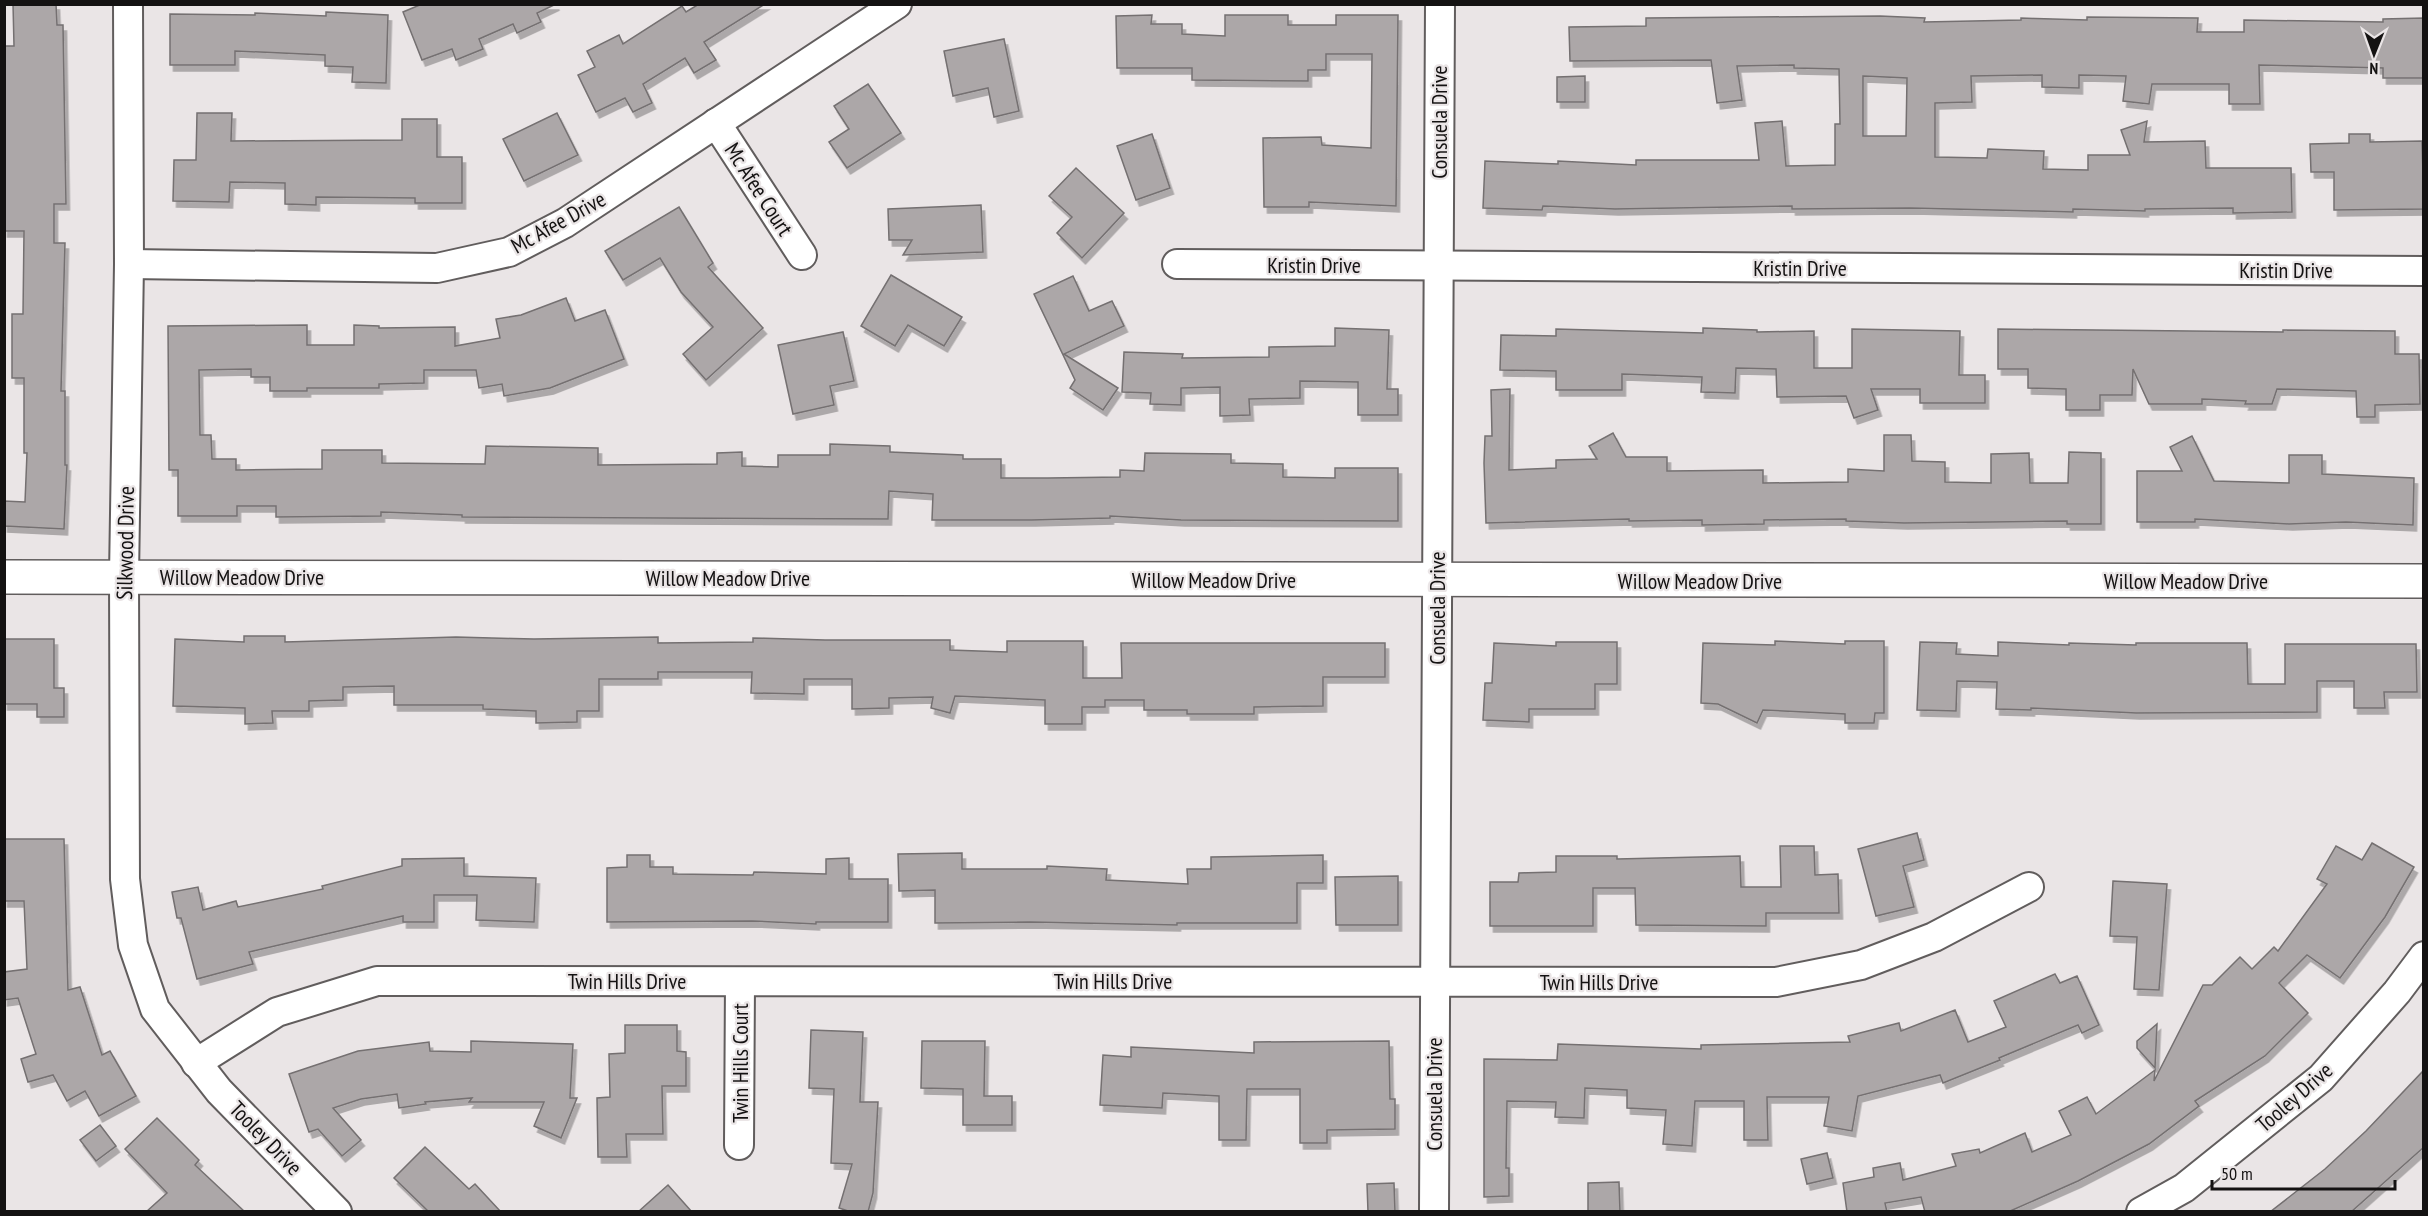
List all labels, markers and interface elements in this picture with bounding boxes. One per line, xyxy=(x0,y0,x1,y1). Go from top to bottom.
north arrow xyxy=(2344,24,2404,84)
text: N xyxy=(2369,59,2378,79)
street label: Consuela Drive xyxy=(1425,65,1453,179)
street label: Mc Afee Court xyxy=(719,137,799,241)
street label: Mc Afee Drive xyxy=(506,185,610,259)
street label: Kristin Drive xyxy=(1267,251,1361,279)
street label: Kristin Drive xyxy=(1753,254,1847,282)
street label: Kristin Drive xyxy=(2239,256,2333,284)
street label: Silkwood Drive xyxy=(110,486,140,600)
street label: Consuela Drive xyxy=(1423,551,1451,665)
street label: Willow Meadow Drive xyxy=(160,563,324,591)
street label: Willow Meadow Drive xyxy=(646,564,810,592)
street label: Willow Meadow Drive xyxy=(1132,566,1296,594)
street label: Willow Meadow Drive xyxy=(1618,567,1782,595)
street label: Willow Meadow Drive xyxy=(2104,567,2268,595)
street label: Twin Hills Drive xyxy=(568,967,686,995)
street label: Twin Hills Drive xyxy=(1054,967,1172,995)
street label: Twin Hills Drive xyxy=(1540,968,1658,996)
street label: Twin Hills Court xyxy=(726,1003,754,1123)
street label: Consuela Drive xyxy=(1420,1037,1448,1151)
street label: Tooley Drive xyxy=(2250,1056,2338,1138)
street label: Tooley Drive xyxy=(224,1095,308,1181)
scale bar xyxy=(2212,1153,2395,1191)
text: 50 m xyxy=(2221,1162,2253,1185)

